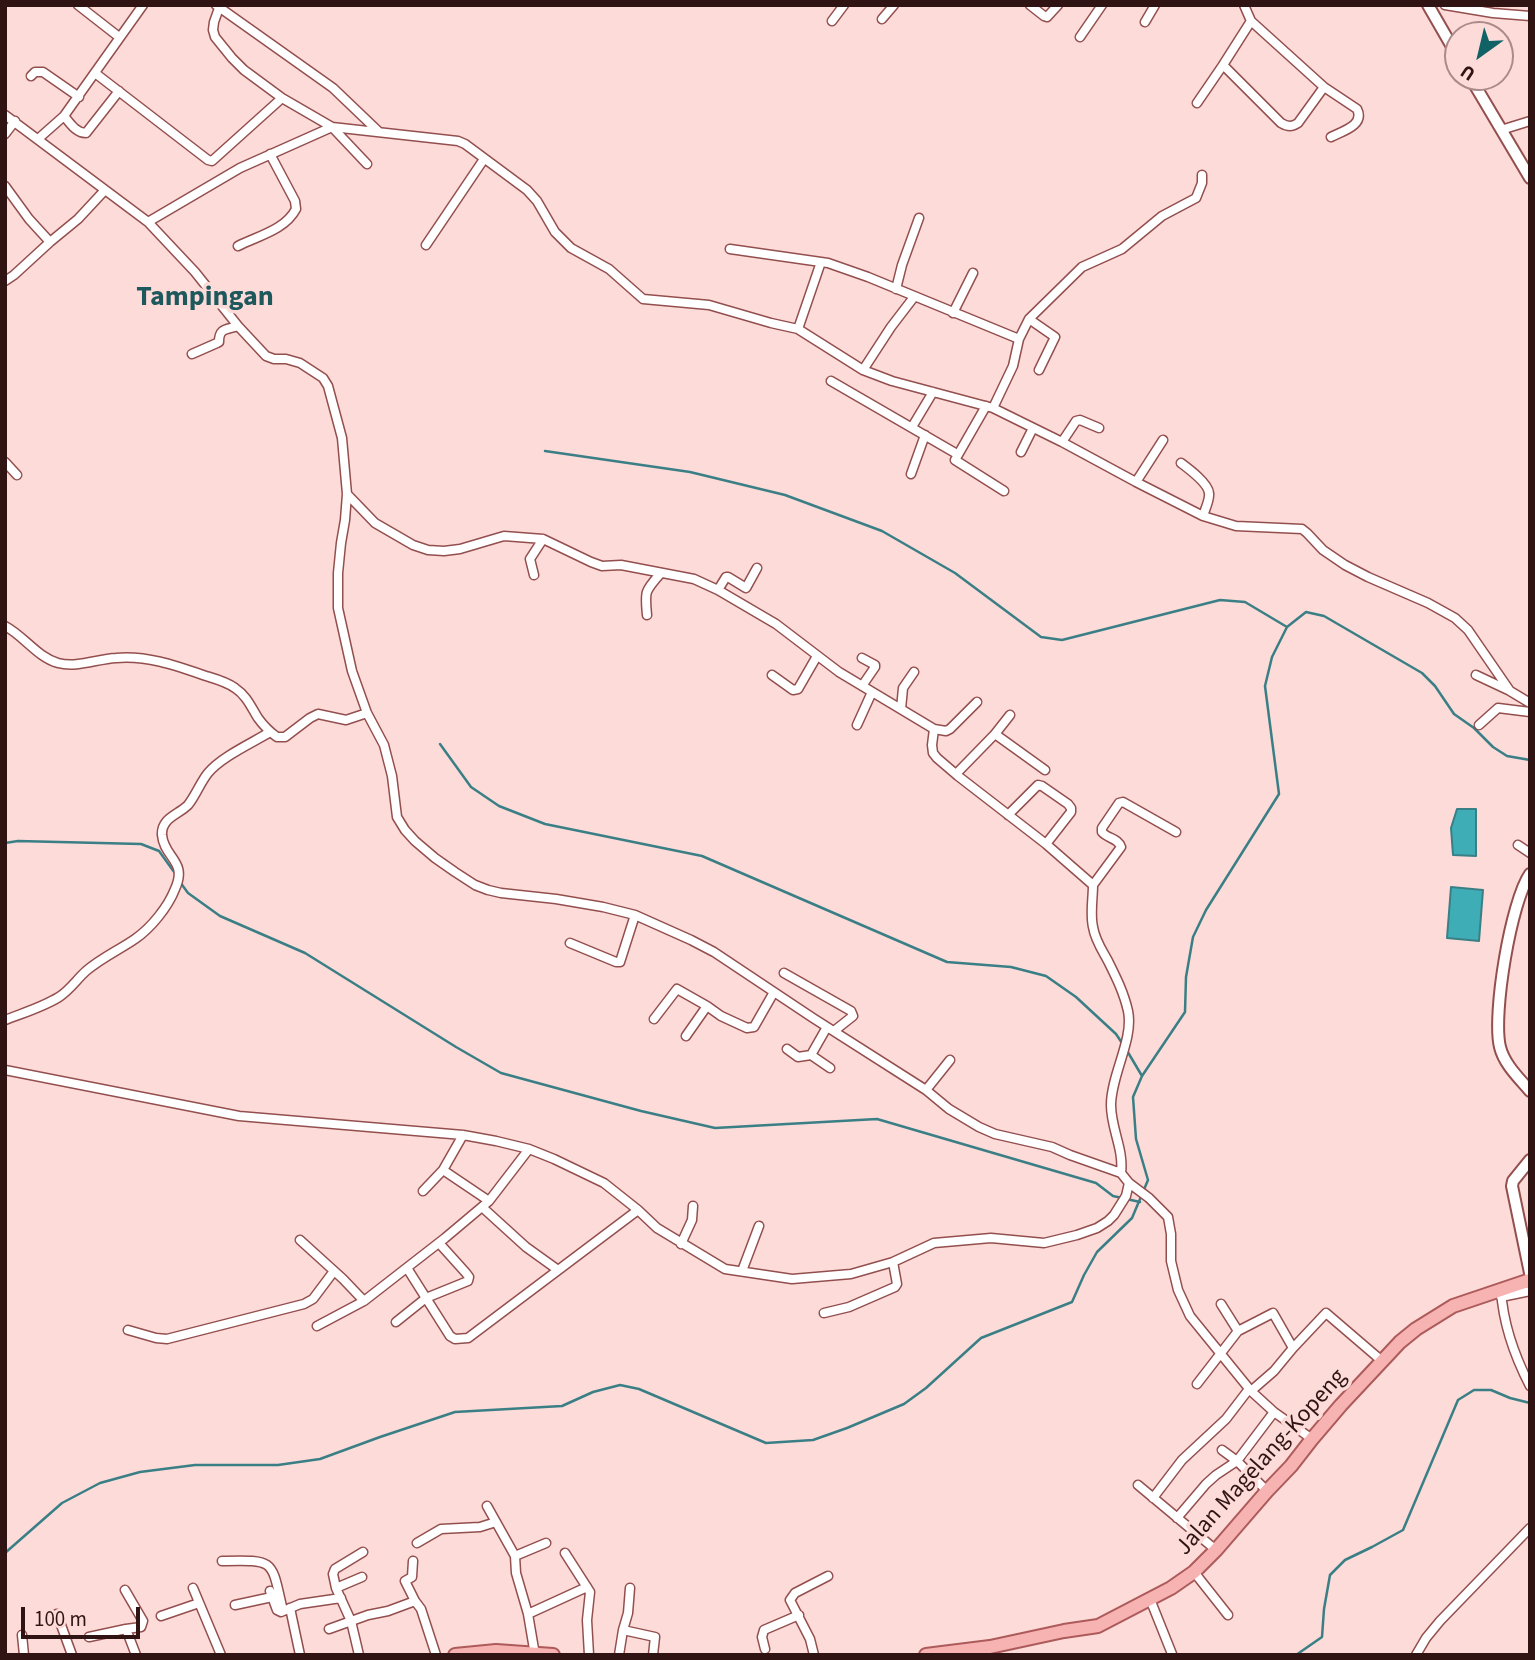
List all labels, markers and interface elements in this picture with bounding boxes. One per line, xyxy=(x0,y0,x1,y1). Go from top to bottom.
north arrow xyxy=(1444,21,1514,91)
text: U xyxy=(1455,57,1481,87)
district label: Tampingan xyxy=(136,282,274,316)
street label: Jalan Magelang-Kopeng xyxy=(1171,1364,1353,1562)
scale bar xyxy=(24,1594,144,1638)
text: 100 m xyxy=(34,1604,87,1634)

